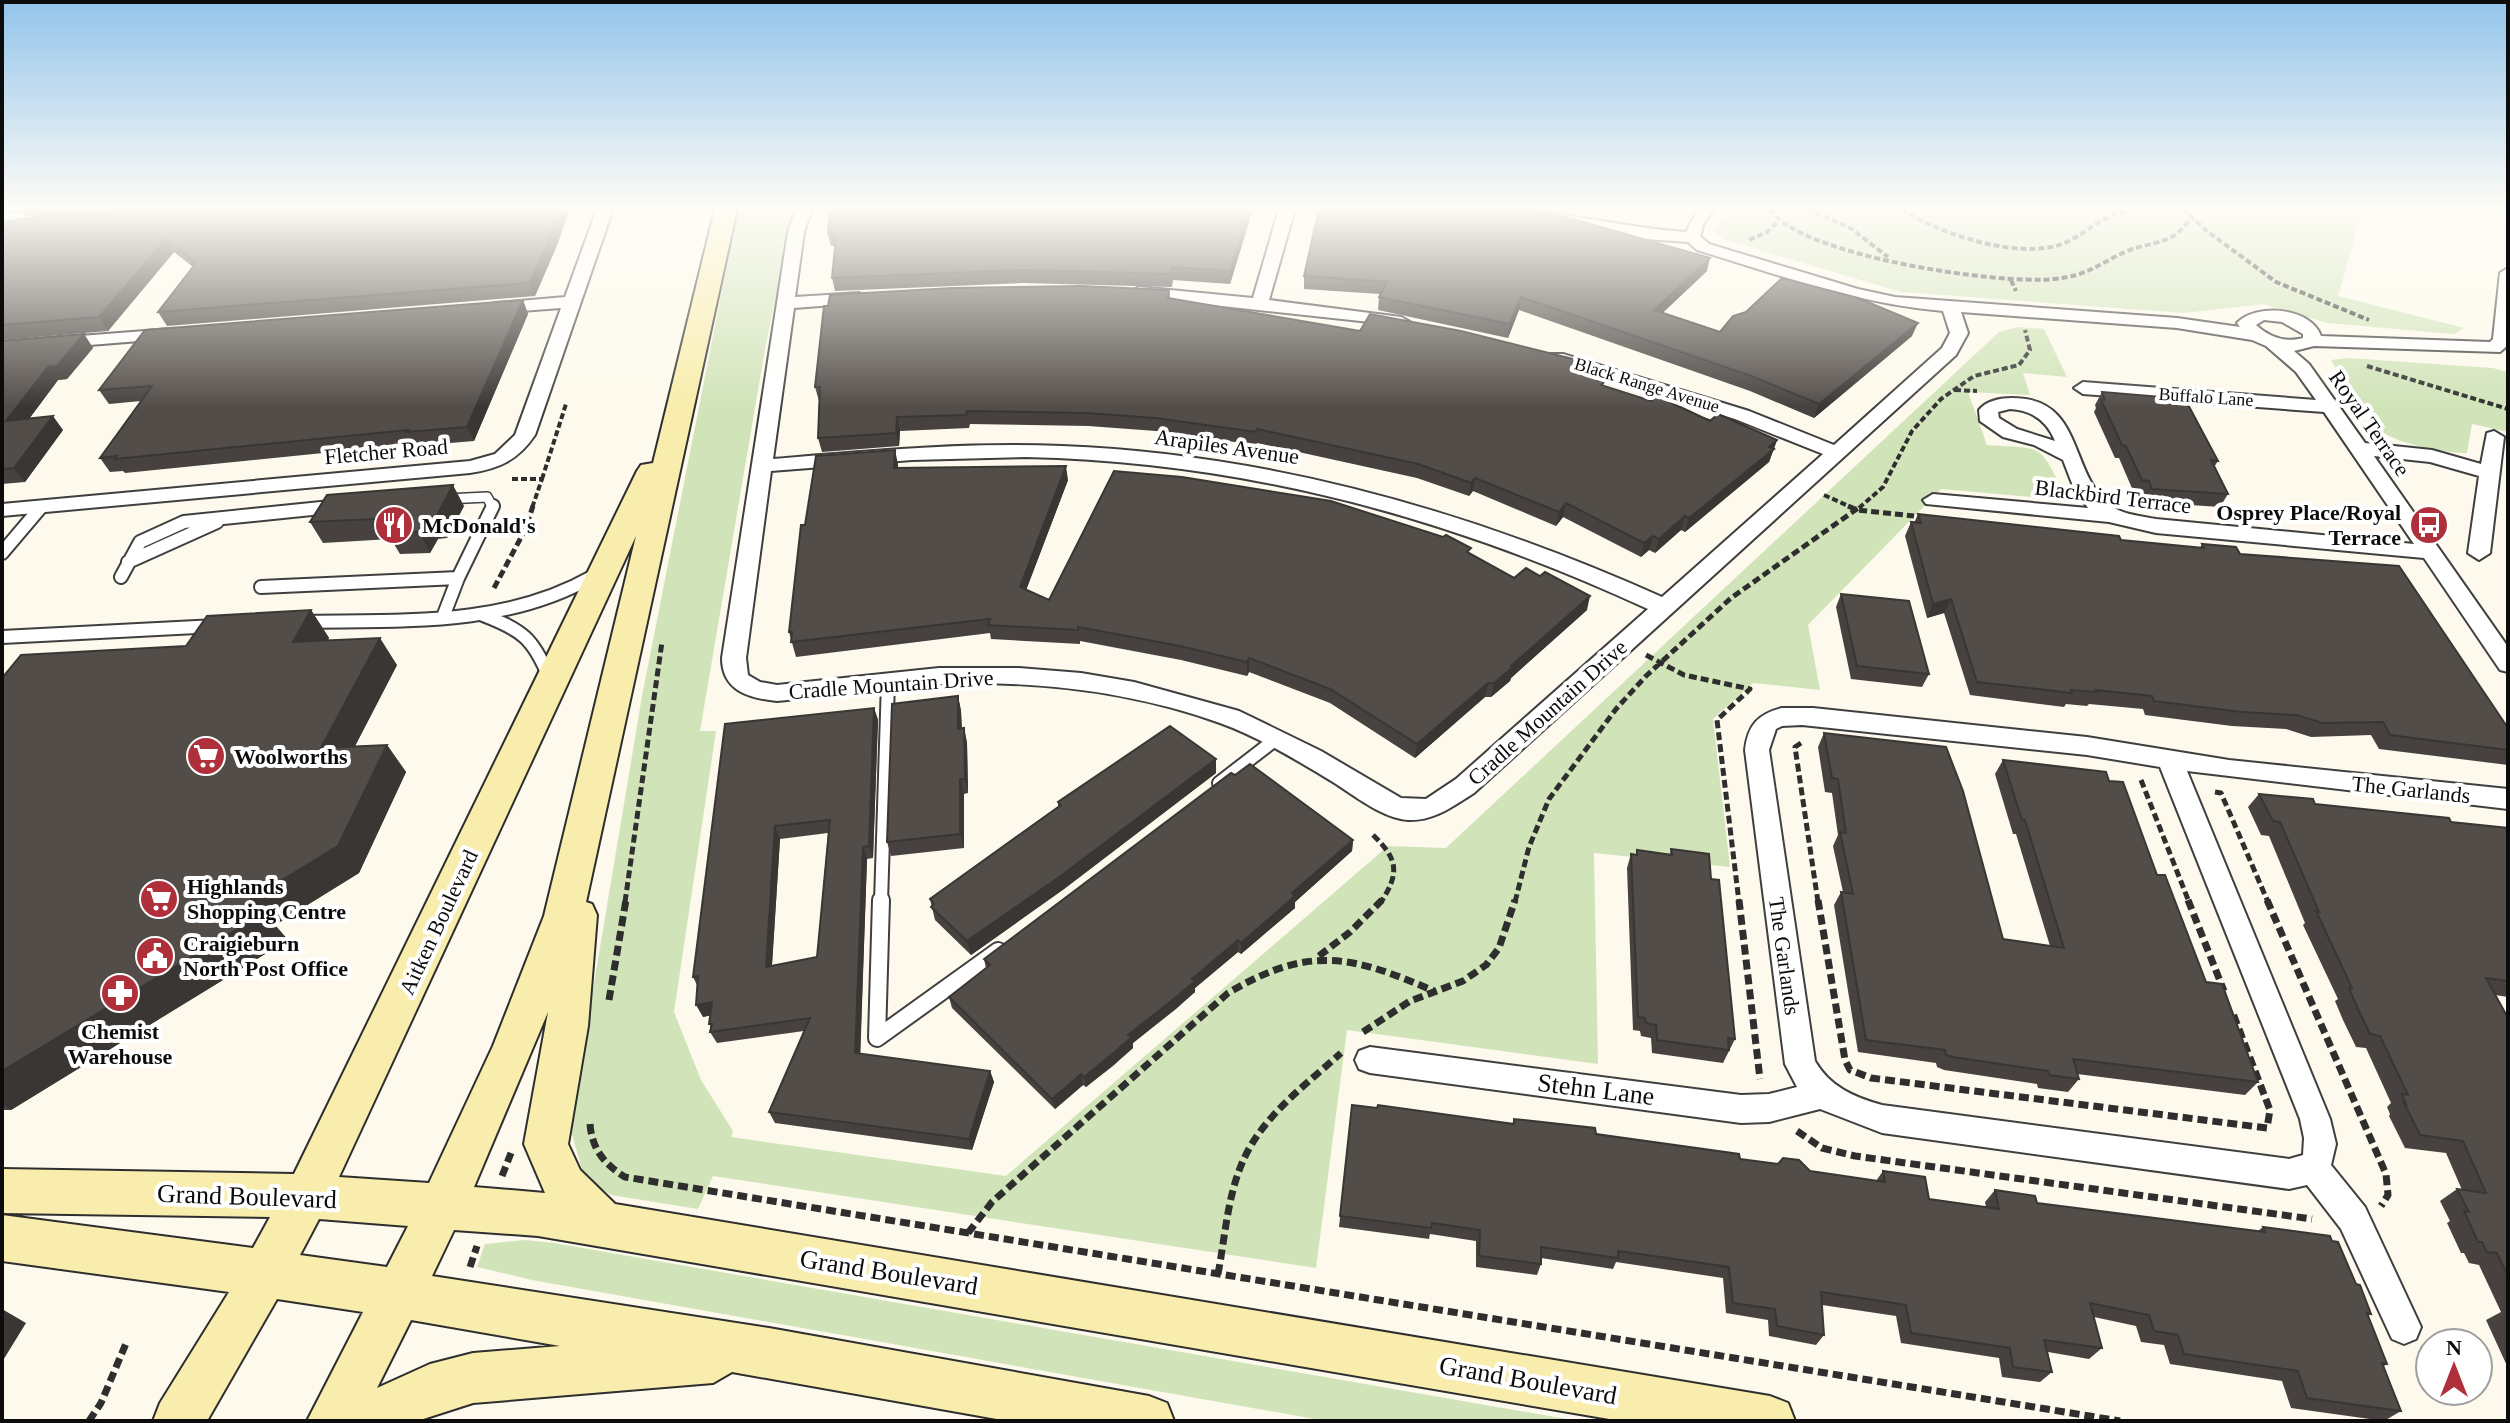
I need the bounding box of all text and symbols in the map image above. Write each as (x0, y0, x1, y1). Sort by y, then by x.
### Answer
street label: Black Range Avenue (1572, 353, 1722, 417)
street label: Royal Terrace (2324, 366, 2415, 481)
street label: Buffalo Lane (2158, 384, 2254, 410)
street label: Arapiles Avenue (1153, 424, 1301, 469)
street label: Fletcher Road (323, 434, 449, 469)
street label: Blackbird Terrace (2033, 474, 2193, 518)
place label: Osprey Place/Royal Terrace (2216, 500, 2401, 550)
restaurant icon: McDonald's (373, 504, 415, 546)
bus stop icon: Osprey Place/Royal Terrace (2408, 504, 2450, 546)
place label: McDonald's (422, 513, 536, 538)
street label: Cradle Mountain Drive (1463, 634, 1632, 790)
street label: Cradle Mountain Drive (788, 665, 994, 704)
supermarket icon: Woolworths (185, 735, 227, 777)
place label: Woolworths (234, 744, 348, 769)
street label: The Garlands (2350, 771, 2471, 808)
street label: Aitken Boulevard (394, 846, 483, 999)
place label: Highlands Shopping Centre (187, 874, 346, 924)
supermarket icon: Highlands Shopping Centre (138, 878, 180, 920)
street label: The Garlands (1764, 895, 1805, 1017)
place label: Craigieburn North Post Office (183, 931, 348, 981)
public building icon: Craigieburn North Post Office (134, 935, 176, 977)
pharmacy icon: Chemist Warehouse (99, 972, 141, 1014)
place label: Chemist Warehouse (68, 1019, 173, 1069)
street label: Stehn Lane (1536, 1068, 1656, 1111)
street label: Grand Boulevard (157, 1179, 337, 1214)
street label: Grand Boulevard (798, 1244, 980, 1301)
north arrow (2414, 1327, 2494, 1407)
text: N (2446, 1335, 2462, 1360)
street label: Grand Boulevard (1437, 1351, 1619, 1410)

